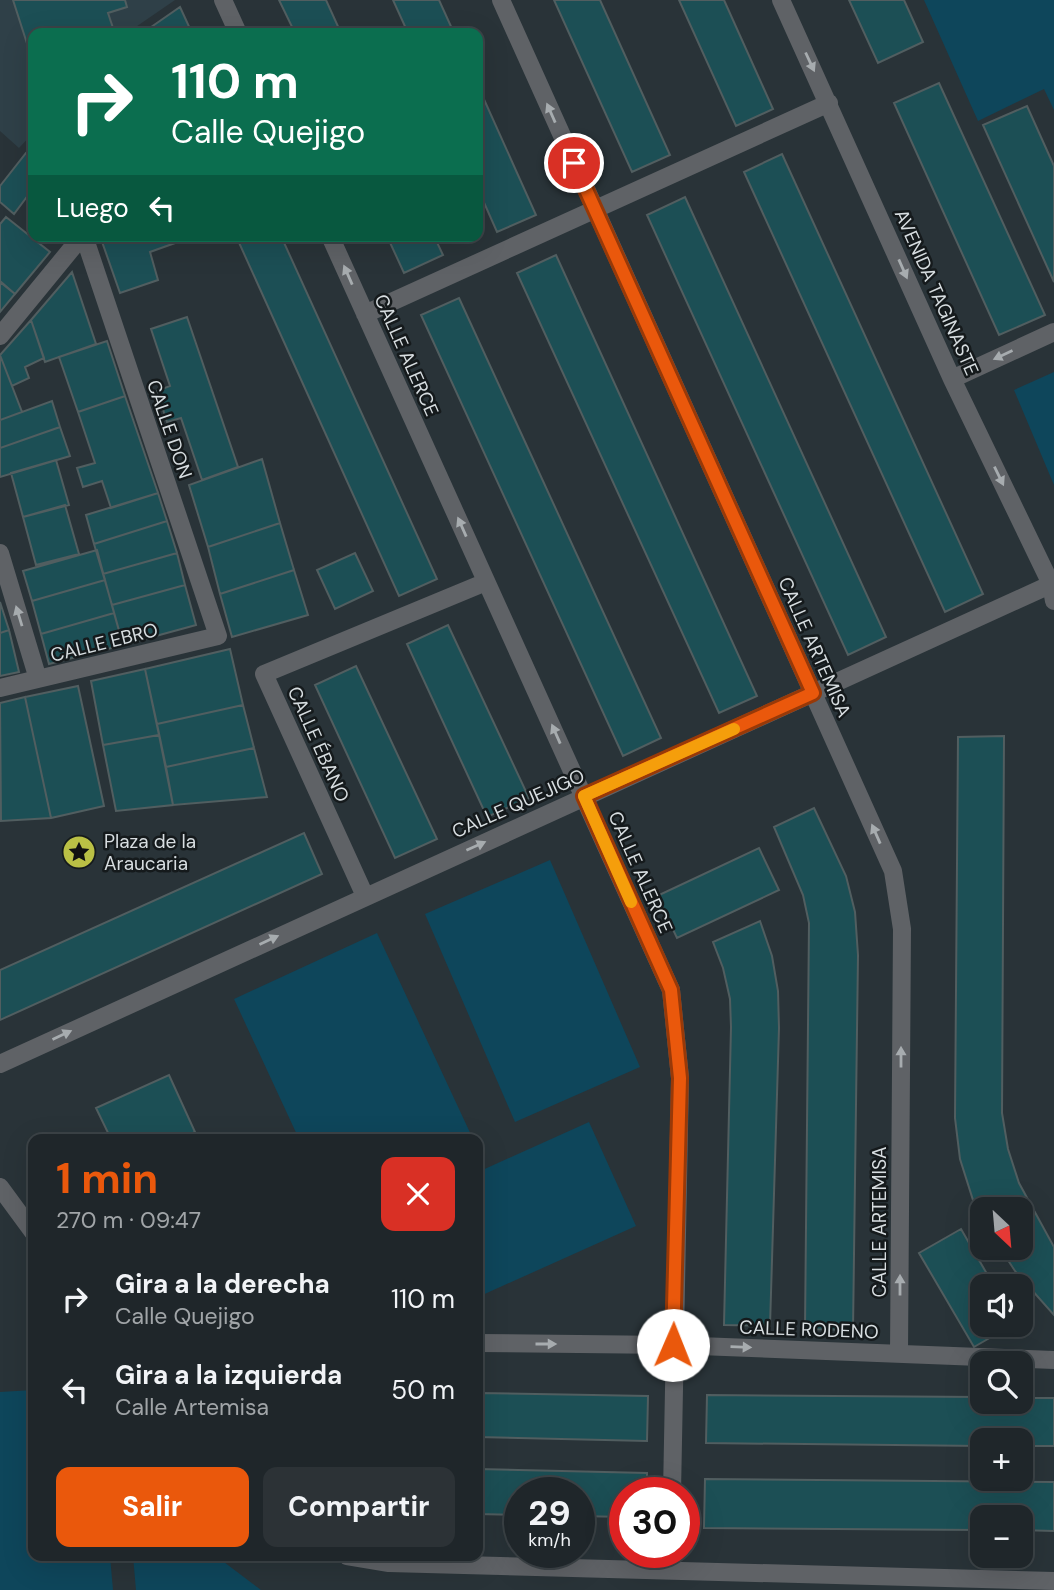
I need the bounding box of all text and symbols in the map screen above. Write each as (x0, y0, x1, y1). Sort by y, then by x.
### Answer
text: 110 m (171, 49, 299, 113)
one-way arrow (804, 52, 816, 72)
icon: right (56, 56, 147, 147)
one-way arrow (545, 103, 557, 123)
text: Calle Quejigo (171, 111, 365, 153)
pin (544, 133, 604, 193)
icon: arrive (555, 144, 593, 182)
icon: left (143, 189, 181, 227)
text: Luego (56, 191, 129, 225)
street label: AVENIDA TAGINASTE (889, 205, 984, 379)
one-way arrow (898, 259, 909, 280)
one-way arrow (342, 265, 353, 285)
street label: CALLE ALERCE (369, 290, 445, 420)
one-way arrow (993, 350, 1013, 361)
street label: CALLE DON (141, 377, 198, 482)
one-way arrow (993, 466, 1005, 486)
one-way arrow (456, 517, 468, 537)
street label: CALLE ARTEMISA (772, 573, 857, 722)
one-way arrow (14, 605, 24, 626)
street label: CALLE EBRO (48, 617, 160, 668)
street label: CALLE ÉBANO (282, 682, 355, 806)
one-way arrow (550, 724, 562, 744)
street label: CALLE QUEJIGO (448, 763, 588, 844)
street label: CALLE ALERCE (603, 807, 679, 937)
one-way arrow (870, 824, 882, 844)
place label: Plaza de la Araucaria (104, 829, 196, 876)
place icon: Plaza de la Araucaria (60, 833, 98, 871)
one-way arrow (465, 840, 486, 851)
one-way arrow (259, 934, 279, 946)
one-way arrow (52, 1029, 72, 1041)
one-way arrow (895, 1046, 907, 1068)
street label: CALLE ARTEMISA (867, 1146, 892, 1298)
text: 1 min (56, 1151, 158, 1206)
button: close (381, 1157, 455, 1231)
north arrow (970, 1197, 1032, 1260)
map controls (970, 1197, 1033, 1568)
text: 270 m · 09:47 (56, 1205, 201, 1235)
text: Gira a la derecha (115, 1267, 330, 1301)
one-way arrow (894, 1273, 906, 1295)
button: sound (970, 1274, 1033, 1337)
icon: right (56, 1280, 94, 1318)
text: 110 m (391, 1282, 455, 1316)
text: Calle Quejigo (115, 1301, 255, 1331)
position arrow (636, 1308, 710, 1382)
street label: CALLE RODENO (739, 1315, 879, 1344)
one-way arrow (535, 1338, 557, 1350)
one-way arrow (731, 1342, 753, 1353)
button: search (970, 1351, 1033, 1414)
text: Gira a la izquierda (115, 1358, 342, 1392)
icon: left (56, 1371, 94, 1409)
text: 50 m (391, 1373, 455, 1407)
text: Calle Artemisa (115, 1392, 269, 1422)
button: + (970, 1428, 1033, 1491)
button: Salir (56, 1467, 249, 1547)
button: Compartir (263, 1467, 455, 1547)
speed limit sign: 30 (609, 1477, 700, 1568)
text: 29 (528, 1490, 571, 1536)
button: − (970, 1505, 1033, 1568)
text: km/h (528, 1528, 571, 1552)

